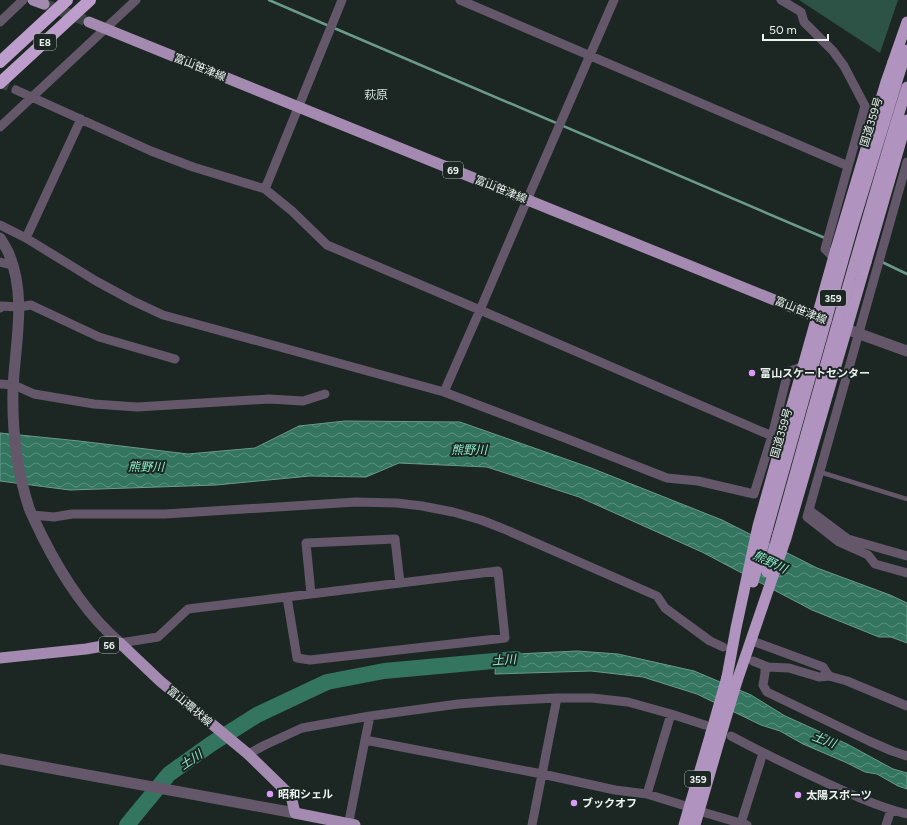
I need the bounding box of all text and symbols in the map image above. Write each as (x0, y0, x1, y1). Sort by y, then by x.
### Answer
scale bar (763, 16, 828, 42)
text: 50 m (769, 23, 797, 37)
road number: E8 (34, 34, 56, 50)
street label: 富山笹津線 (172, 51, 228, 84)
district label: 萩原 (364, 88, 388, 102)
street label: 国道359号 (858, 96, 885, 149)
road number: 69 (443, 162, 463, 178)
street label: 富山笹津線 (473, 173, 529, 206)
road number: 359 (820, 290, 846, 306)
street label: 富山笹津線 (773, 294, 829, 327)
place label: 富山スケートセンター (760, 367, 870, 380)
marker: 富山スケートセンター (747, 368, 757, 378)
street label: 国道359号 (768, 407, 795, 460)
water label: 熊野川 (451, 443, 489, 457)
water label: 熊野川 (128, 460, 166, 474)
water label: 熊野川 (751, 548, 791, 577)
road number: 56 (99, 637, 119, 653)
water label: 土川 (492, 652, 518, 668)
street label: 富山環状線 (164, 684, 215, 729)
water label: 土川 (810, 729, 840, 752)
water label: 土川 (177, 746, 207, 773)
road number: 359 (685, 771, 711, 787)
place label: 昭和シェル (278, 788, 333, 801)
marker: 昭和シェル (265, 789, 275, 799)
place label: 太陽スポーツ (806, 789, 872, 802)
marker: 太陽スポーツ (793, 790, 803, 800)
place label: ブックオフ (582, 797, 637, 810)
marker: ブックオフ (569, 798, 579, 808)

